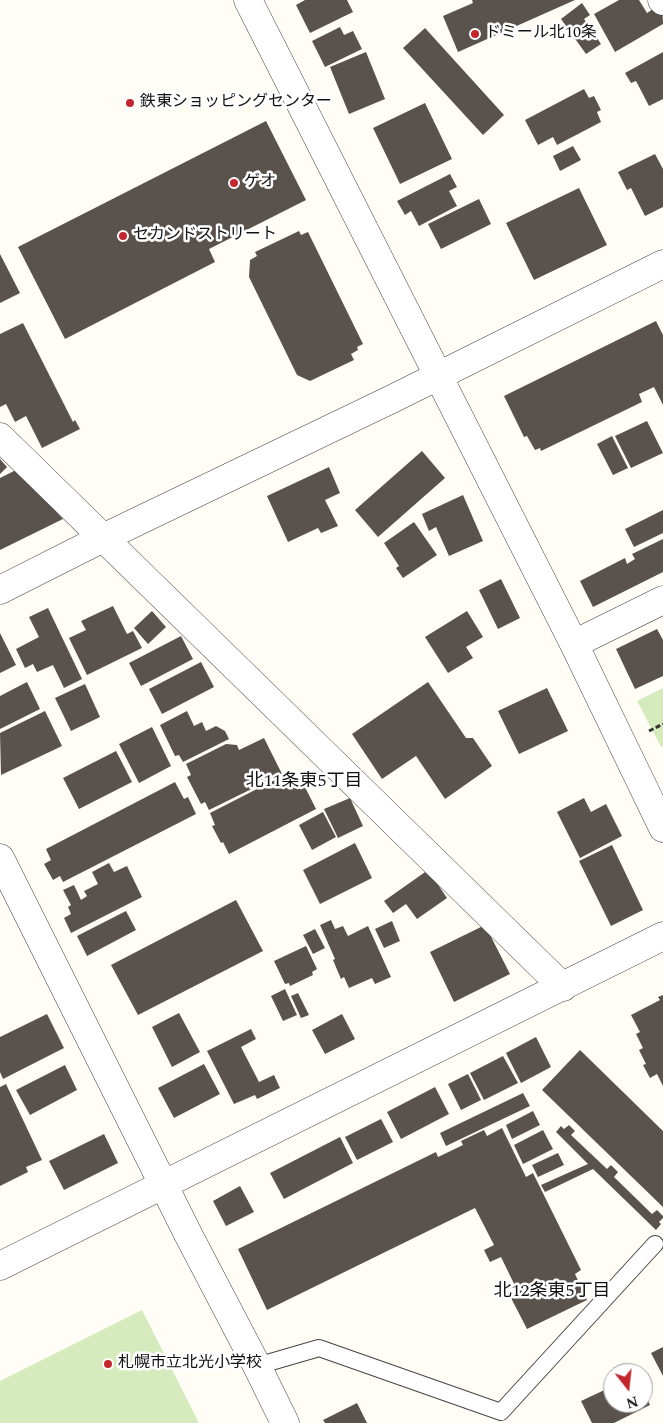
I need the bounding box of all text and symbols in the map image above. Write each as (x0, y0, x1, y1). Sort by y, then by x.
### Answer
place label: ドミール北10条 (485, 24, 597, 44)
marker: ドミール北10条 (469, 28, 481, 40)
place label: 鉄東ショッピングセンター (140, 93, 332, 113)
marker: 鉄東ショッピングセンター (124, 97, 136, 109)
place label: ゲオ (244, 173, 276, 193)
marker: ゲオ (228, 177, 240, 189)
place label: セカンドストリート (133, 226, 277, 246)
marker: セカンドストリート (117, 230, 129, 242)
district label: 北11条東5丁目 (246, 771, 362, 793)
district label: 北12条東5丁目 (494, 1281, 610, 1303)
place label: 札幌市立北光小学校 (118, 1354, 262, 1374)
marker: 札幌市立北光小学校 (102, 1358, 114, 1370)
north arrow (603, 1363, 653, 1413)
text: N (624, 1390, 640, 1414)

